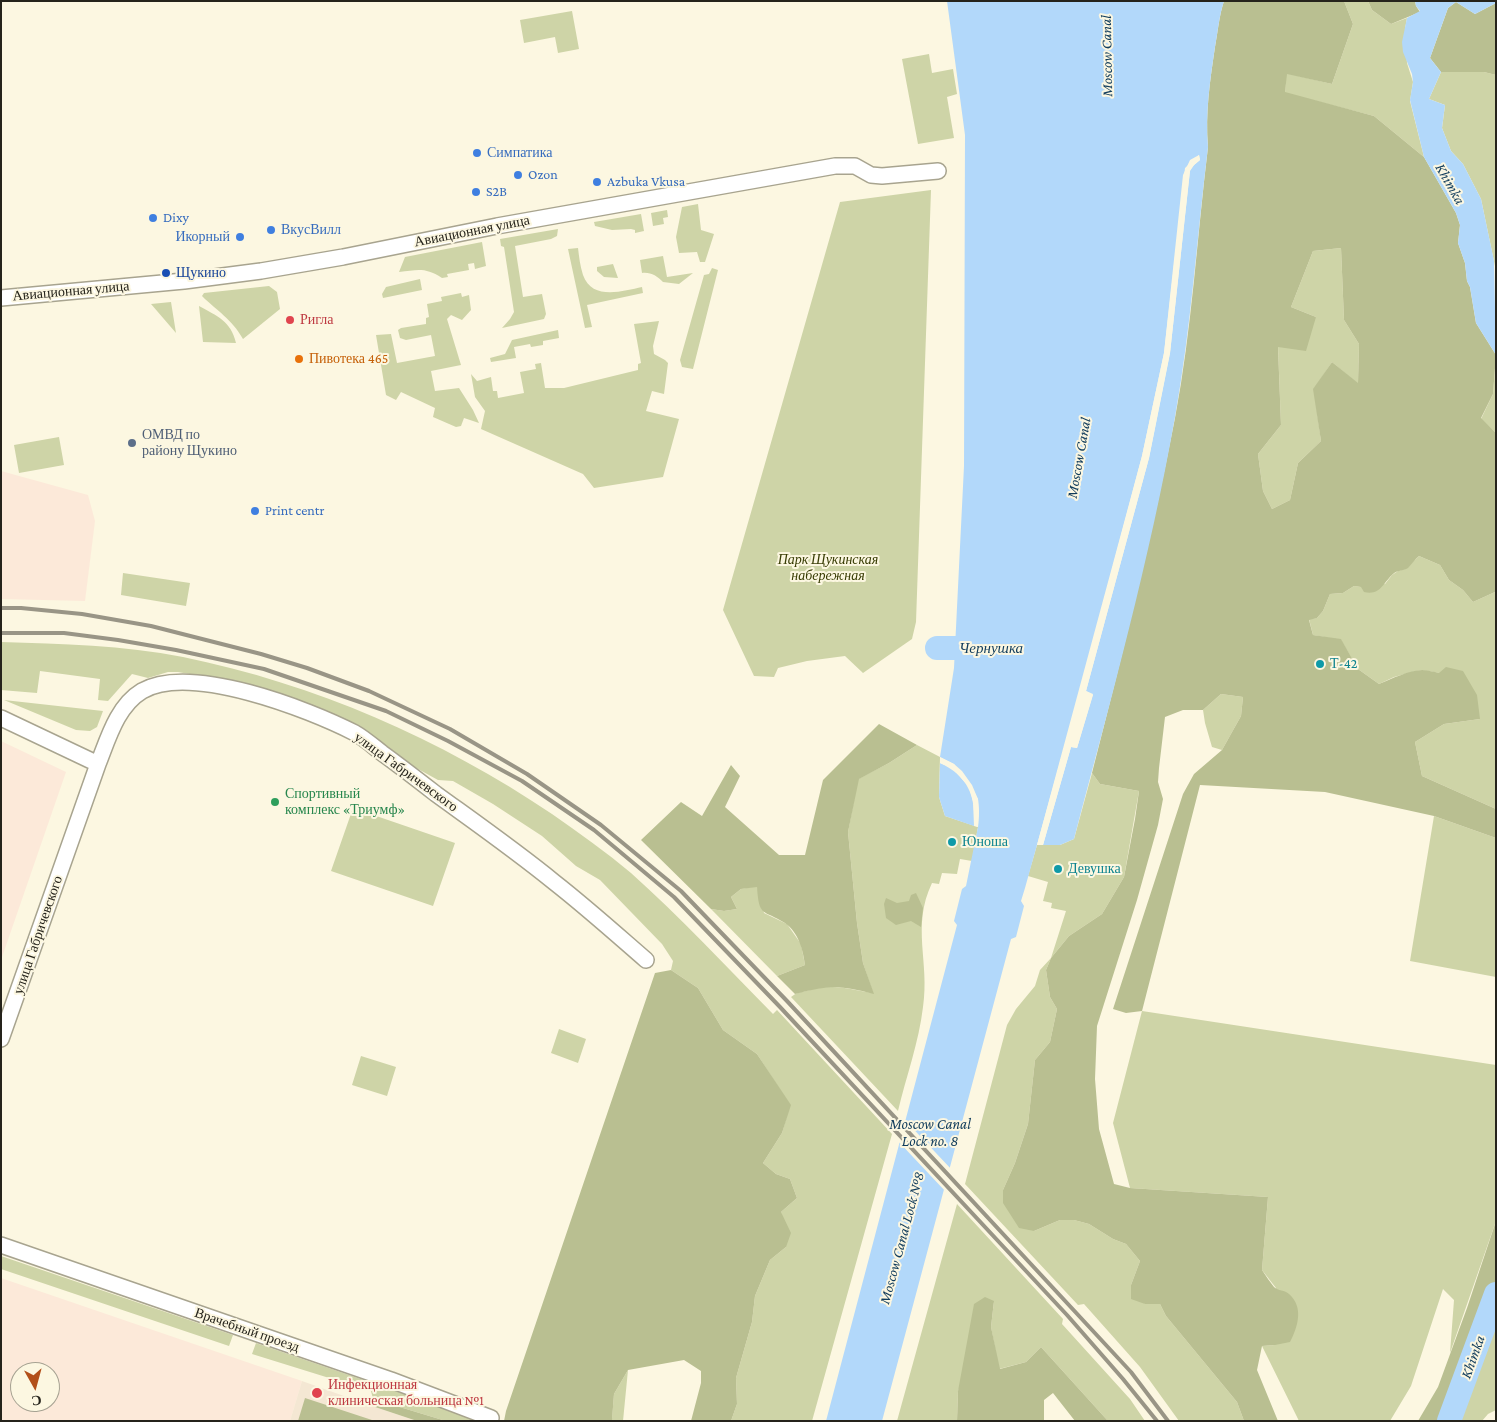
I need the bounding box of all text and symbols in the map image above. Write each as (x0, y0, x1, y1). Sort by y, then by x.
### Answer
water label: Moscow Canal (1097, 15, 1117, 97)
place label: Симпатика (487, 145, 552, 161)
marker: Симпатика (471, 147, 483, 159)
water label: Khimka (1431, 160, 1469, 208)
place label: Ozon (528, 167, 558, 183)
marker: Ozon (512, 169, 524, 181)
place label: Azbuka Vkusa (607, 174, 685, 190)
marker: Azbuka Vkusa (591, 176, 603, 188)
place label: S2B (486, 184, 507, 200)
marker: S2B (470, 186, 482, 198)
place label: Dixy (163, 210, 189, 226)
marker: Dixy (147, 212, 159, 224)
street label: Авиационная улица (413, 212, 531, 250)
place label: ВкусВилл (281, 222, 341, 238)
marker: ВкусВилл (265, 224, 277, 236)
place label: Икорный (175, 229, 230, 245)
marker: Икорный (234, 231, 246, 243)
place label: Щукино (176, 265, 226, 281)
marker: Щукино (160, 267, 172, 279)
street label: Авиационная улица (12, 278, 130, 304)
place label: Ригла (300, 312, 334, 328)
marker: Ригла (284, 314, 296, 326)
place label: Пивотека 465 (309, 351, 388, 367)
marker: Пивотека 465 (293, 353, 305, 365)
water label: Moscow Canal (1063, 416, 1095, 500)
place label: ОМВД по району Щукино (142, 427, 237, 460)
marker: ОМВД по району Щукино (126, 437, 138, 449)
place label: Print centr (265, 503, 324, 519)
marker: Print centr (249, 505, 261, 517)
park label: Парк Щукинская набережная (778, 552, 878, 584)
water label: Чернушка (959, 639, 1023, 657)
place label: Т-42 (1330, 656, 1357, 672)
marker: Т-42 (1314, 658, 1326, 670)
street label: улица Габричевского (351, 729, 461, 815)
place label: Спортивный комплекс «Триумф» (285, 786, 405, 819)
marker: Спортивный комплекс «Триумф» (269, 796, 281, 808)
place label: Юноша (962, 834, 1008, 850)
marker: Юноша (946, 836, 958, 848)
place label: Девушка (1068, 861, 1121, 877)
marker: Девушка (1052, 863, 1064, 875)
street label: улица Габричевского (10, 874, 66, 996)
water label: Moscow Canal Lock no. 8 (889, 1115, 971, 1150)
water label: Moscow Canal Lock №8 (876, 1170, 928, 1306)
street label: Врачебный проезд (192, 1304, 302, 1356)
water label: Khimka (1457, 1333, 1489, 1381)
north arrow (10, 1362, 60, 1412)
place label: Инфекционная клиническая больница №1 (328, 1377, 484, 1410)
marker: Инфекционная клиническая больница №1 (310, 1386, 324, 1400)
text: С (31, 1392, 43, 1409)

